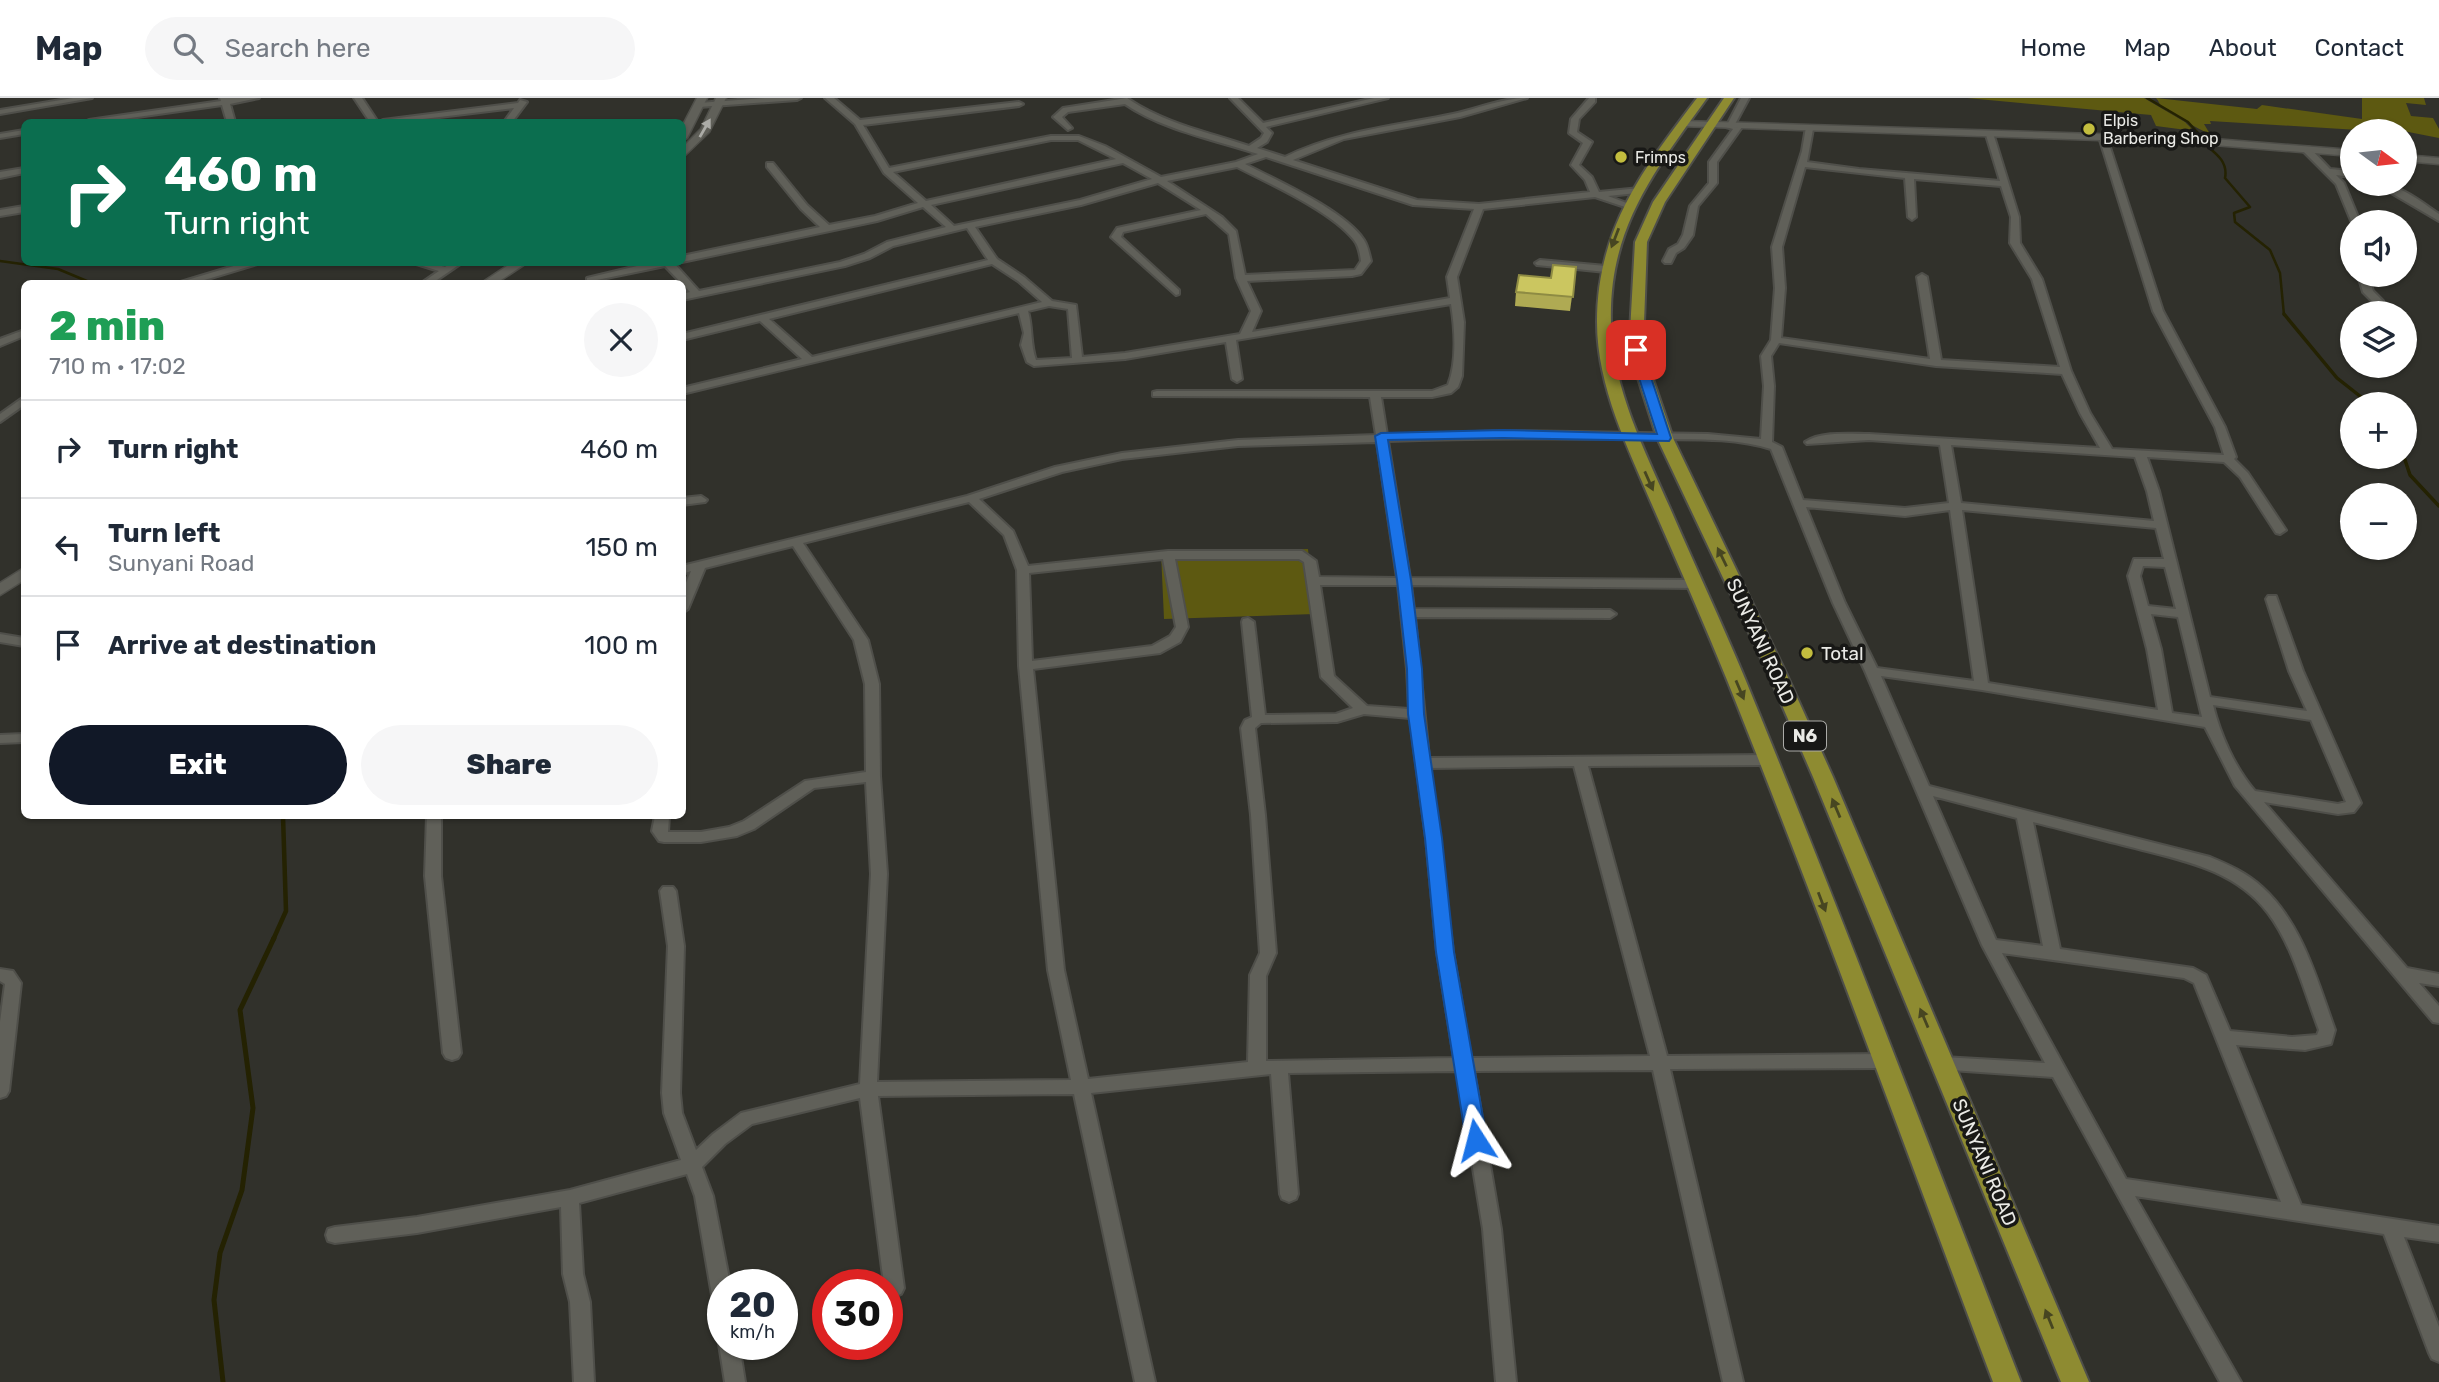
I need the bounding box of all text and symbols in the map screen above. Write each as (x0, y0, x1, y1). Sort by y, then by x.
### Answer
search box (145, 17, 635, 80)
text: Map (35, 29, 103, 68)
icon: search (169, 29, 207, 67)
text: Search here (225, 33, 370, 64)
text: Home (2020, 34, 2086, 62)
text: Map (2124, 34, 2171, 62)
text: About (2209, 34, 2277, 62)
text: Contact (2315, 34, 2404, 62)
place label: Elpis Barbering Shop (2103, 111, 2219, 148)
one-way arrow (698, 119, 711, 138)
north arrow (2340, 119, 2417, 196)
map controls (2340, 119, 2417, 560)
marker: Elpis Barbering Shop (2081, 121, 2097, 137)
text: 460 m (164, 145, 318, 203)
icon: right (49, 147, 140, 238)
place label: Frimps (1635, 148, 1686, 167)
marker: Frimps (1613, 149, 1629, 165)
text: Turn right (164, 204, 309, 242)
button: sound (2340, 210, 2417, 287)
one-way arrow (1609, 228, 1620, 249)
text: 2 min (49, 301, 165, 351)
button: layers (2340, 301, 2417, 378)
button: close (584, 303, 658, 377)
pin (1606, 320, 1666, 380)
icon: arrive (1617, 331, 1655, 369)
text: 710 m · 17:02 (49, 352, 186, 380)
button: + (2340, 392, 2417, 469)
icon: right (49, 430, 87, 468)
text: Turn right (108, 434, 238, 465)
text: 460 m (580, 434, 658, 465)
one-way arrow (1644, 471, 1655, 492)
button: − (2340, 483, 2417, 560)
text: Turn left (108, 518, 220, 549)
icon: left (49, 528, 87, 566)
text: 150 m (585, 532, 658, 563)
one-way arrow (1716, 547, 1727, 567)
text: Sunyani Road (108, 549, 254, 577)
street label: SUNYANI ROAD (1721, 575, 1800, 708)
icon: arrive (49, 626, 87, 664)
text: Arrive at destination (108, 630, 376, 661)
text: 100 m (584, 630, 658, 661)
place label: Total (1821, 642, 1864, 665)
marker: Total (1799, 645, 1815, 661)
one-way arrow (1734, 680, 1745, 701)
road number: N6 (1784, 722, 1826, 750)
button: Exit (49, 725, 347, 805)
button: Share (361, 725, 658, 805)
one-way arrow (1831, 798, 1842, 819)
one-way arrow (1816, 892, 1827, 913)
one-way arrow (1918, 1008, 1930, 1028)
street label: SUNYANI ROAD (1947, 1095, 2022, 1229)
position arrow (1439, 1103, 1513, 1177)
speed limit sign: 30 (812, 1269, 903, 1360)
text: 20 (729, 1284, 776, 1326)
one-way arrow (2043, 1308, 2054, 1329)
text: km/h (730, 1321, 775, 1343)

